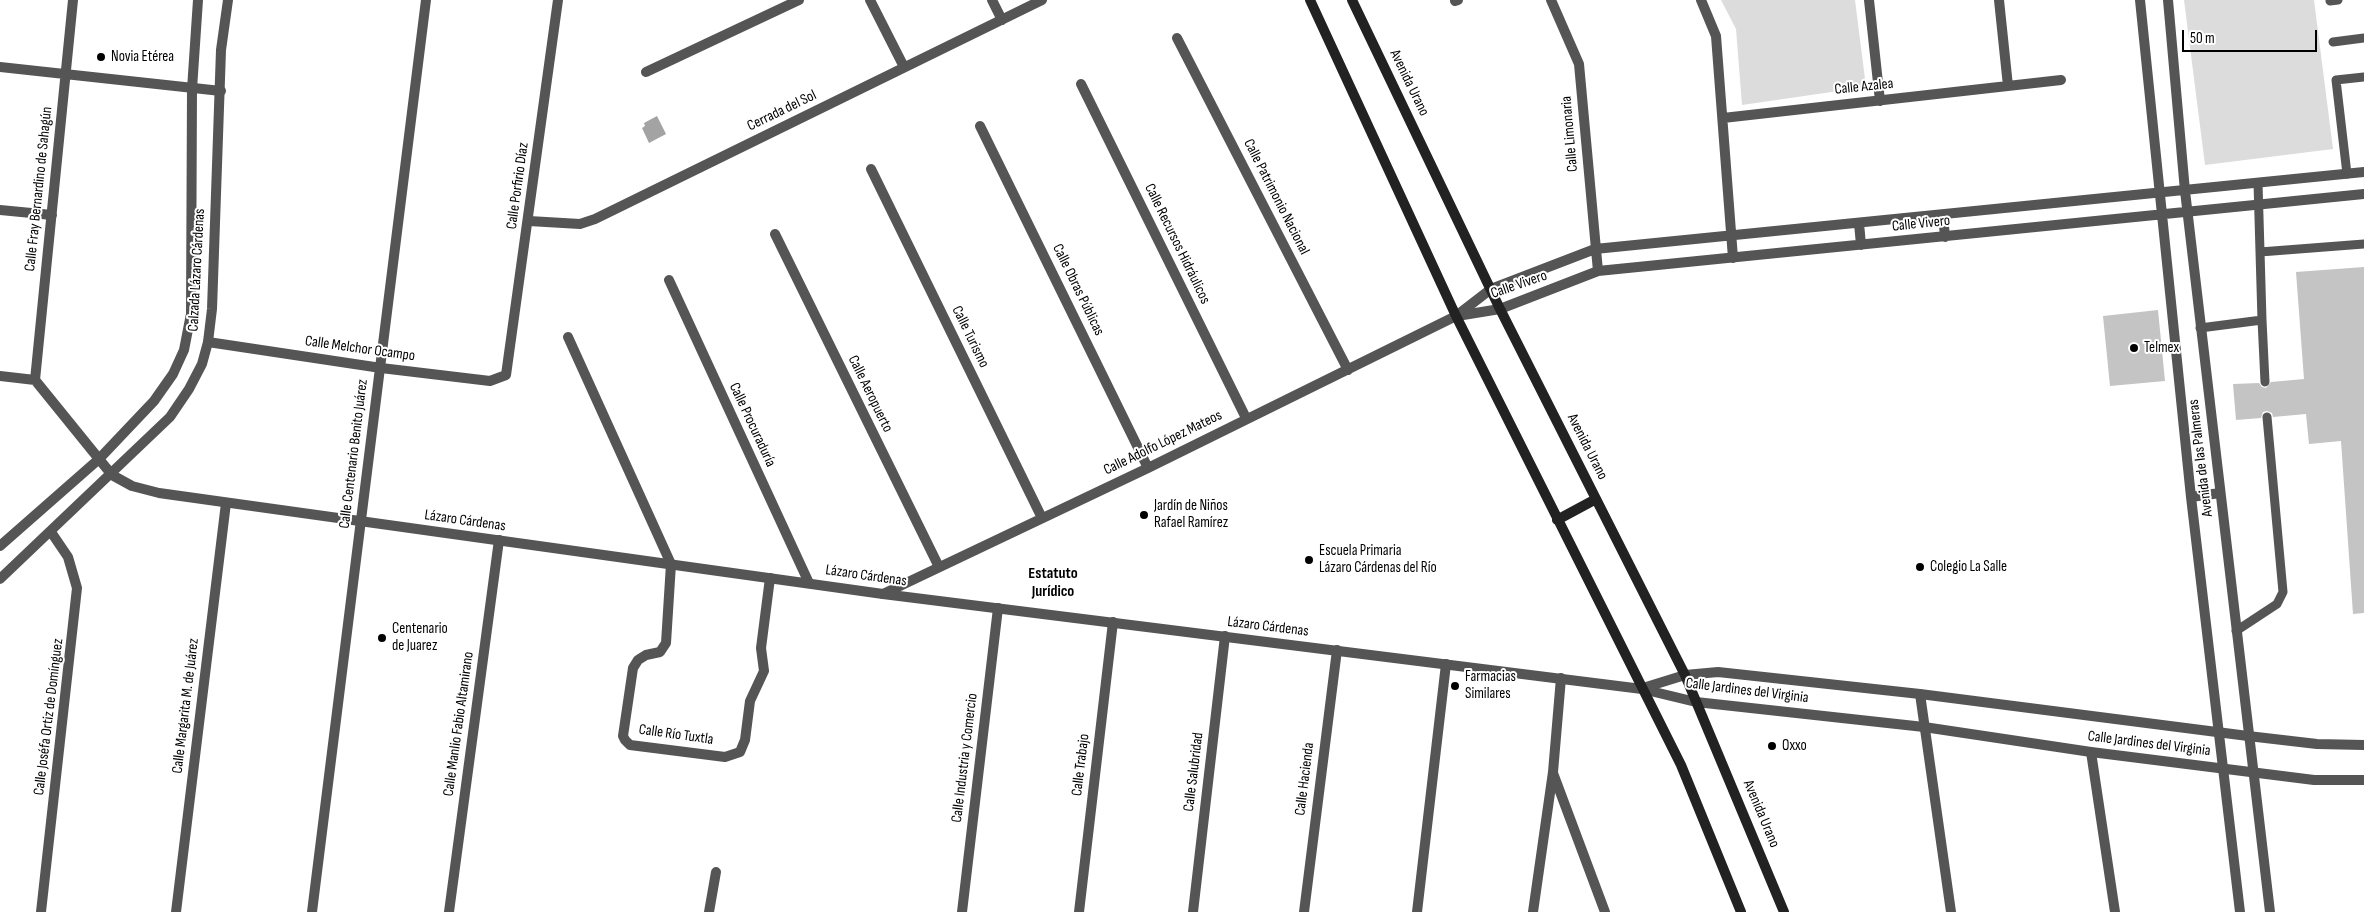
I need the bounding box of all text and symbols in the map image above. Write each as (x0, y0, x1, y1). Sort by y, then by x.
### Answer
scale bar (2184, 20, 2319, 52)
text: 50 m (2190, 29, 2215, 48)
street label: Avenida Urano (1385, 47, 1433, 119)
place label: Novia Etérea (111, 48, 174, 66)
marker: Novia Etérea (95, 51, 107, 63)
street label: Calle Azalea (1834, 75, 1894, 99)
street label: Cerrada del Sol (745, 87, 819, 135)
street label: Calle Limonaria (1558, 95, 1582, 173)
street label: Calle Fray Bernardino de Sahagún (21, 106, 57, 272)
street label: Calle Patrimonio Nacional (1239, 136, 1313, 258)
street label: Calle Porfirio Díaz (503, 141, 533, 231)
street label: Calle Recursos Hidráulicos (1140, 181, 1214, 307)
street label: Calzada Lázaro Cárdenas (185, 208, 209, 332)
street label: Calle Vivero (1891, 212, 1951, 236)
street label: Calle Obras Públicas (1048, 241, 1108, 339)
street label: Calle Vivero (1488, 267, 1550, 303)
street label: Calle Turismo (947, 303, 993, 371)
street label: Calle Melchor Ocampo (304, 332, 416, 366)
place label: Telmex (2144, 339, 2179, 357)
marker: Telmex (2128, 342, 2140, 354)
street label: Calle Aeropuerto (844, 353, 896, 435)
street label: Calle Centenario Benito Juárez (336, 378, 372, 530)
street label: Calle Procuraduría (725, 380, 779, 470)
street label: Avenida de las Palmeras (2185, 398, 2217, 518)
street label: Calle Adolfo López Mateos (1101, 407, 1225, 479)
street label: Avenida Urano (1563, 411, 1611, 483)
place label: Jardín de Niños Rafael Ramírez (1154, 497, 1228, 532)
street label: Lázaro Cárdenas (423, 506, 507, 536)
marker: Jardín de Niños Rafael Ramírez (1138, 509, 1150, 521)
place label: Escuela Primaria Lázaro Cárdenas del Río (1319, 542, 1437, 577)
marker: Escuela Primaria Lázaro Cárdenas del Río (1303, 554, 1315, 566)
place label: Colegio La Salle (1930, 558, 2007, 576)
street label: Lázaro Cárdenas (824, 561, 908, 591)
marker: Colegio La Salle (1914, 561, 1926, 573)
district label: Estatuto Jurídico (1028, 564, 1078, 602)
street label: Lázaro Cárdenas (1226, 613, 1310, 641)
place label: Centenario de Juarez (392, 620, 448, 655)
marker: Centenario de Juarez (376, 632, 388, 644)
street label: Calle Margarita M. de Juárez (169, 637, 203, 775)
street label: Calle Joséfa Ortiz de Domínguez (30, 638, 68, 796)
street label: Calle Manlio Fabio Altamirano (440, 651, 478, 797)
place label: Farmacias Similares (1465, 668, 1516, 703)
street label: Calle Jardines del Virginia (1685, 675, 1809, 707)
marker: Farmacias Similares (1449, 680, 1461, 692)
street label: Calle Industria y Comercio (948, 692, 982, 824)
street label: Calle Río Tuxtla (638, 721, 714, 749)
street label: Calle Jardines del Virginia (2087, 728, 2211, 760)
street label: Calle Salubridad (1180, 731, 1208, 813)
street label: Calle Trabajo (1068, 733, 1094, 797)
place label: Oxxo (1782, 737, 1807, 755)
marker: Oxxo (1766, 740, 1778, 752)
street label: Calle Hacienda (1292, 741, 1318, 817)
street label: Avenida Urano (1739, 778, 1783, 850)

